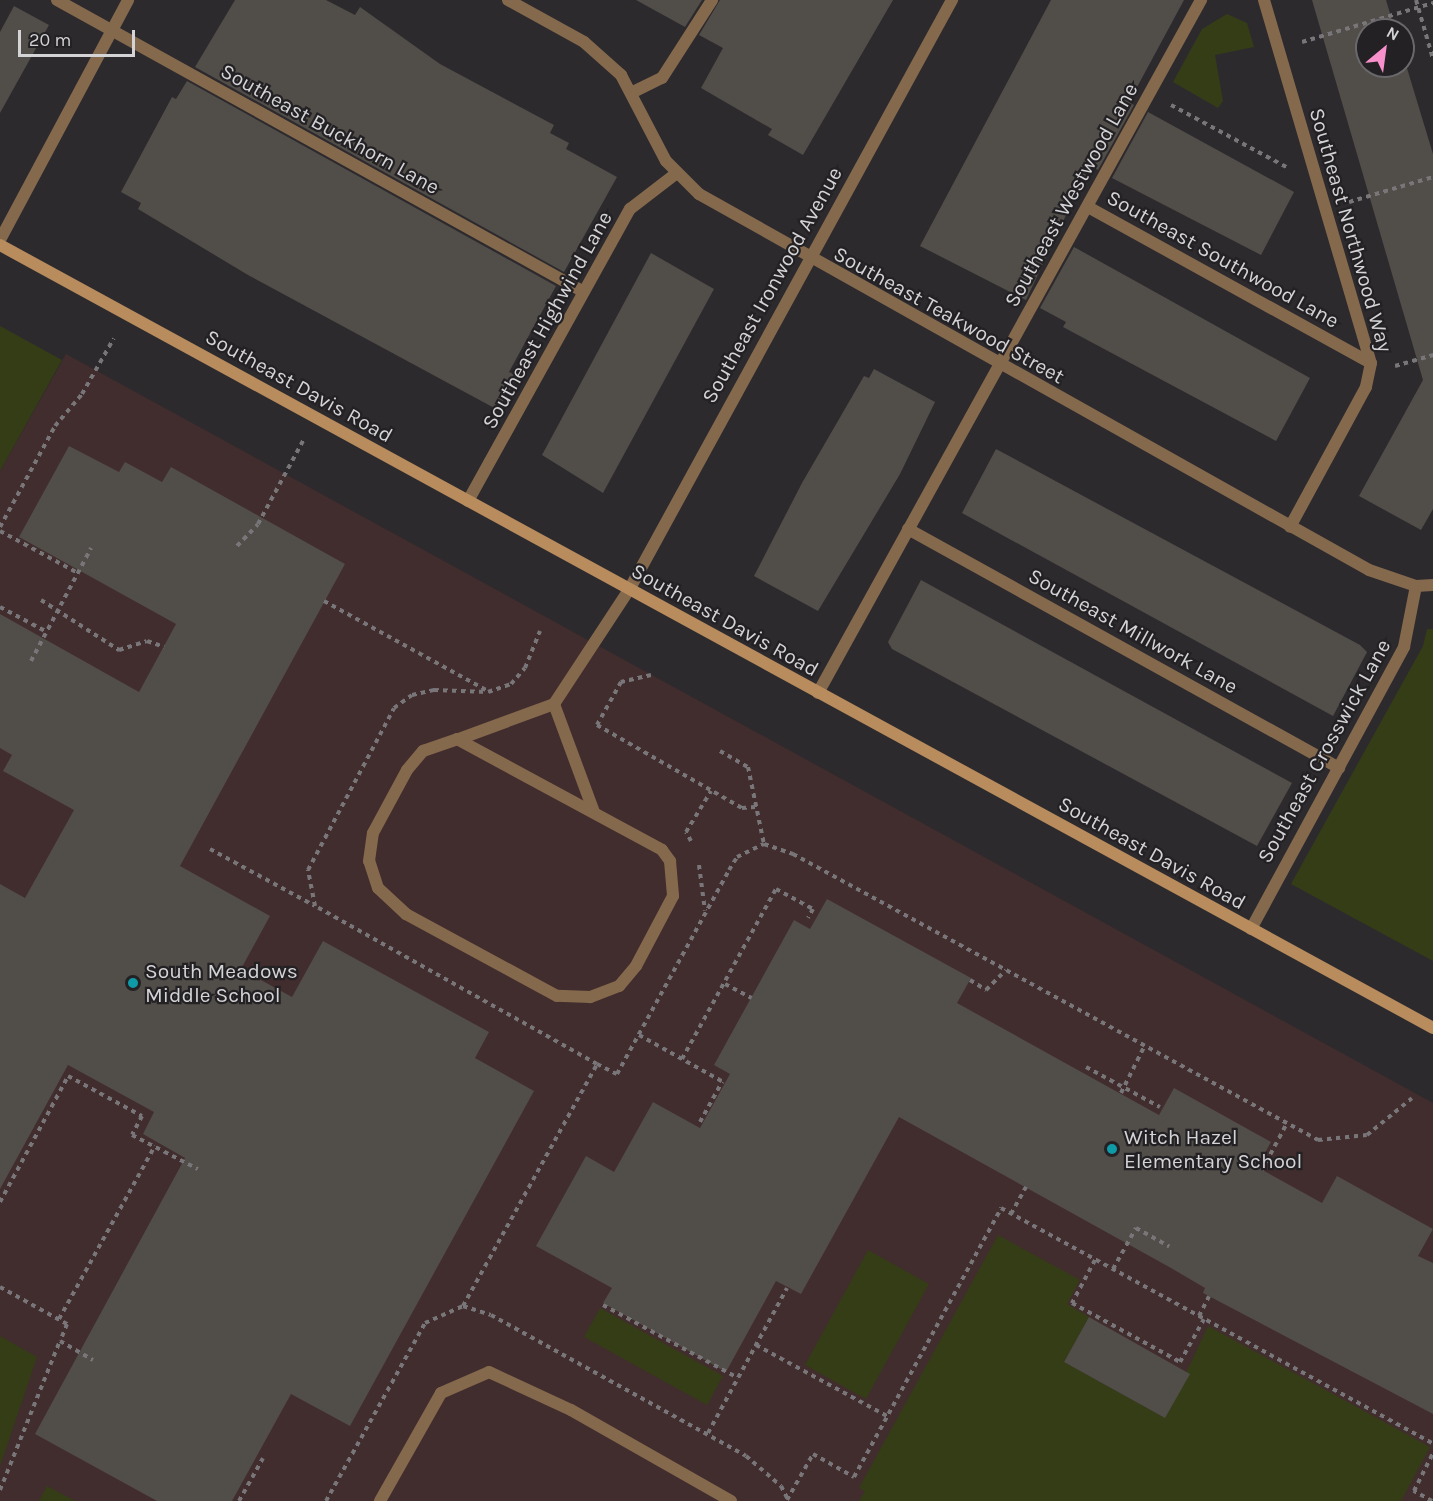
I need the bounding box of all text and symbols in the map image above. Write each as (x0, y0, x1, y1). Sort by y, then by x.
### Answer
scale bar (21, 18, 138, 56)
north arrow (1355, 18, 1415, 78)
text: N (1383, 22, 1403, 45)
text: 20 m (29, 29, 71, 51)
street label: Southeast Buckhorn Lane (216, 58, 444, 200)
street label: Southeast Westwood Lane (999, 79, 1143, 311)
street label: Southeast Northwood Way (1304, 105, 1398, 355)
street label: Southeast Ironwood Avenue (696, 163, 848, 407)
street label: Southeast Southwood Lane (1102, 185, 1344, 333)
street label: Southeast Highwind Lane (477, 207, 617, 433)
street label: Southeast Teakwood Street (829, 241, 1069, 389)
street label: Southeast Davis Road (201, 324, 397, 448)
street label: Southeast Davis Road (627, 558, 823, 682)
street label: Southeast Millwork Lane (1024, 563, 1242, 699)
street label: Southeast Crosswick Lane (1252, 635, 1396, 867)
street label: Southeast Davis Road (1054, 791, 1250, 915)
place label: South Meadows Middle School (145, 958, 298, 1008)
marker: South Meadows Middle School (126, 976, 140, 990)
place label: Witch Hazel Elementary School (1124, 1124, 1302, 1174)
marker: Witch Hazel Elementary School (1105, 1142, 1119, 1156)

